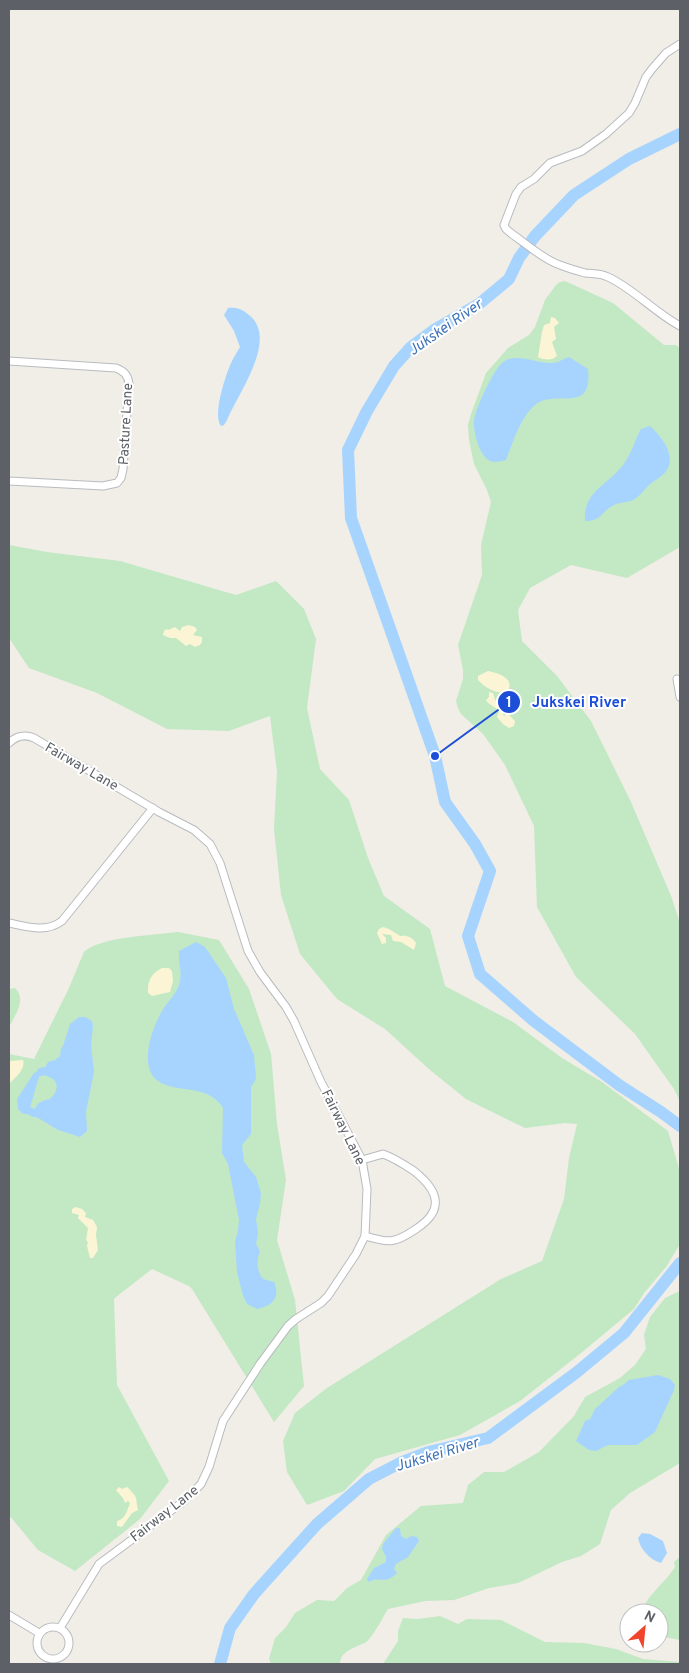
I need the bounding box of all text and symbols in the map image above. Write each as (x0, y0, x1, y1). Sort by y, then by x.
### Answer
water label: Jukskei River (405, 295, 488, 361)
street label: Pasture Lane (116, 383, 137, 466)
callout: Jukskei River (496, 687, 636, 717)
text: 1 (506, 694, 512, 713)
text: Jukskei River (532, 694, 627, 713)
street label: Fairway Lane (41, 739, 121, 795)
street label: Fairway Lane (317, 1087, 368, 1168)
water label: Jukskei River (394, 1433, 483, 1477)
street label: Fairway Lane (127, 1482, 202, 1546)
north arrow (619, 1603, 669, 1653)
text: N (641, 1608, 658, 1628)

